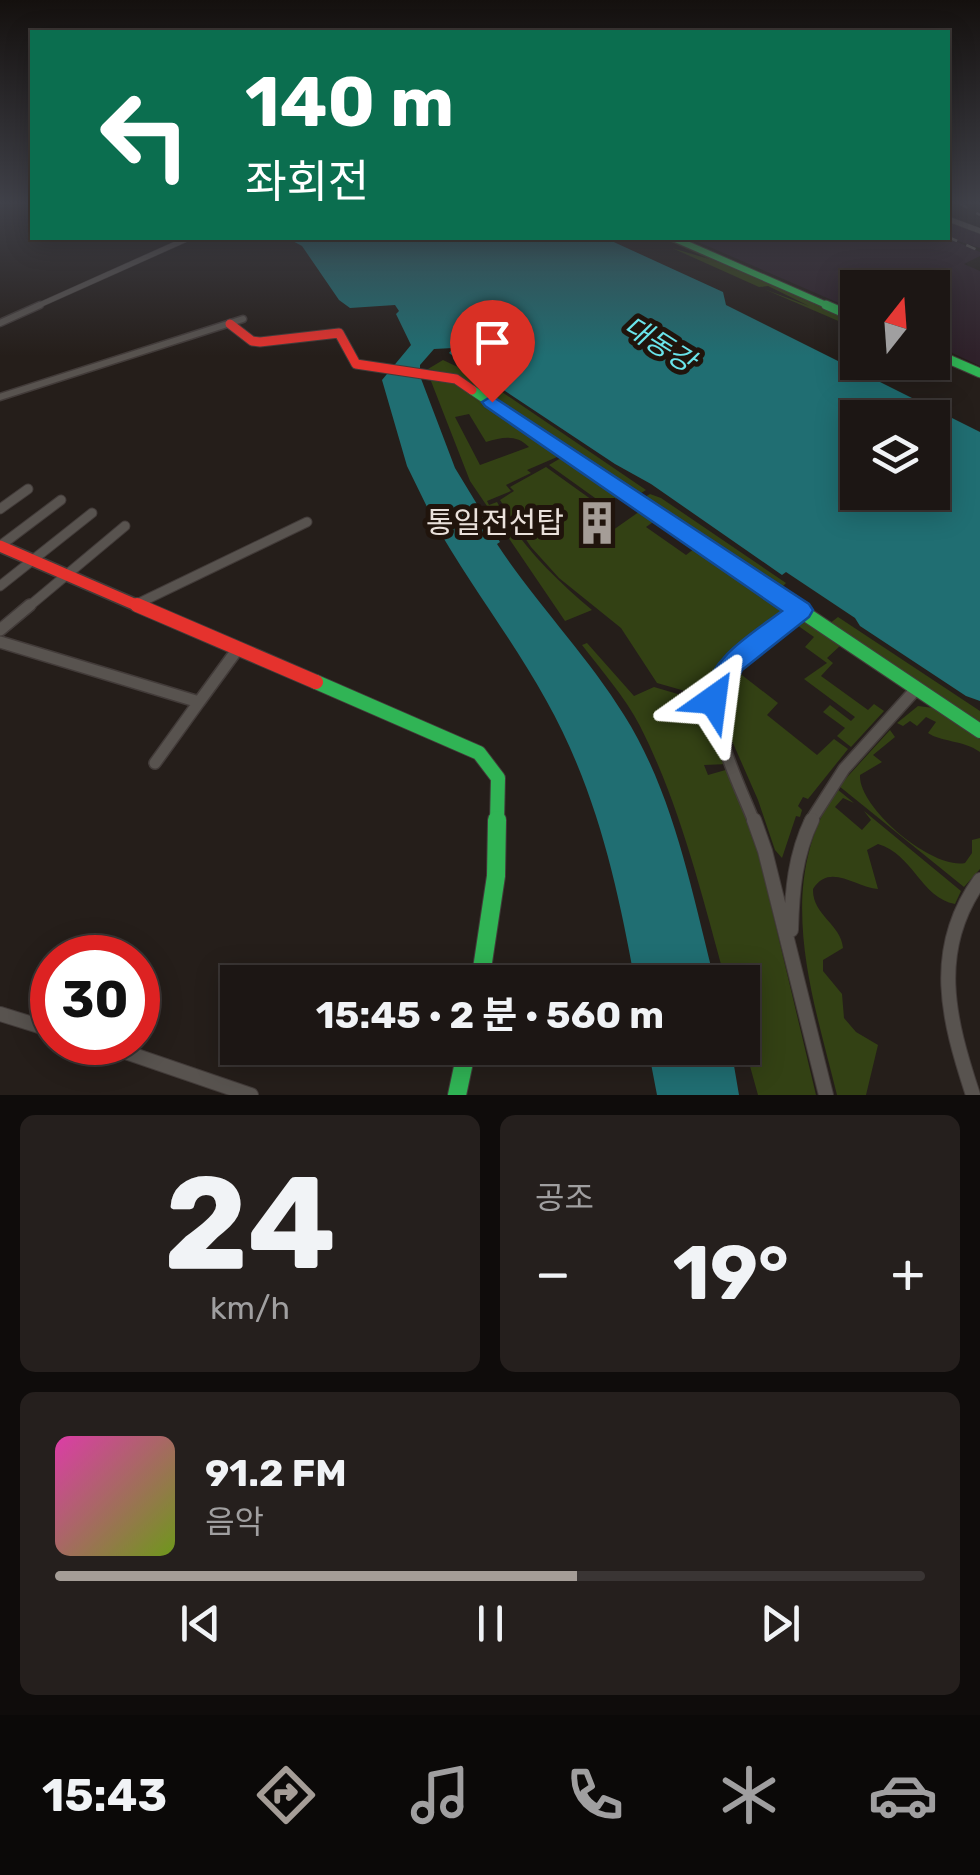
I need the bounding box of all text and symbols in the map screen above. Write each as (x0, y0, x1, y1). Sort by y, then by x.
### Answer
text: 140 m (245, 61, 454, 144)
icon: left (80, 70, 210, 200)
text: 좌회전 (245, 155, 369, 208)
north arrow (840, 270, 950, 380)
map controls (840, 270, 950, 510)
pin (450, 300, 535, 403)
water label: 대동강 (617, 310, 703, 380)
icon: arrive (465, 315, 520, 370)
button: layers (840, 400, 950, 510)
building icon: 통일전선탑 (573, 499, 621, 547)
place label: 통일전선탑 (426, 505, 564, 541)
position arrow (661, 648, 765, 752)
speed limit sign: 30 (30, 935, 160, 1065)
text: 15:45 · 2 분 · 560 m (316, 992, 664, 1038)
text: 24 (164, 1146, 336, 1301)
text: 공조 (535, 1179, 594, 1217)
text: 19° (673, 1229, 789, 1318)
text: − (535, 1241, 571, 1306)
text: + (891, 1241, 925, 1306)
text: km/h (210, 1289, 290, 1327)
text: 91.2 FM (205, 1450, 347, 1496)
text: 음악 (205, 1503, 264, 1541)
icon: previous (173, 1596, 228, 1651)
icon: pause (463, 1596, 518, 1651)
icon: next (753, 1596, 808, 1651)
icon: directions (251, 1760, 321, 1830)
icon: music (405, 1760, 475, 1830)
icon: phone (560, 1760, 630, 1830)
icon: climate (714, 1760, 784, 1830)
icon: car (868, 1760, 938, 1830)
text: 15:43 (42, 1769, 167, 1822)

